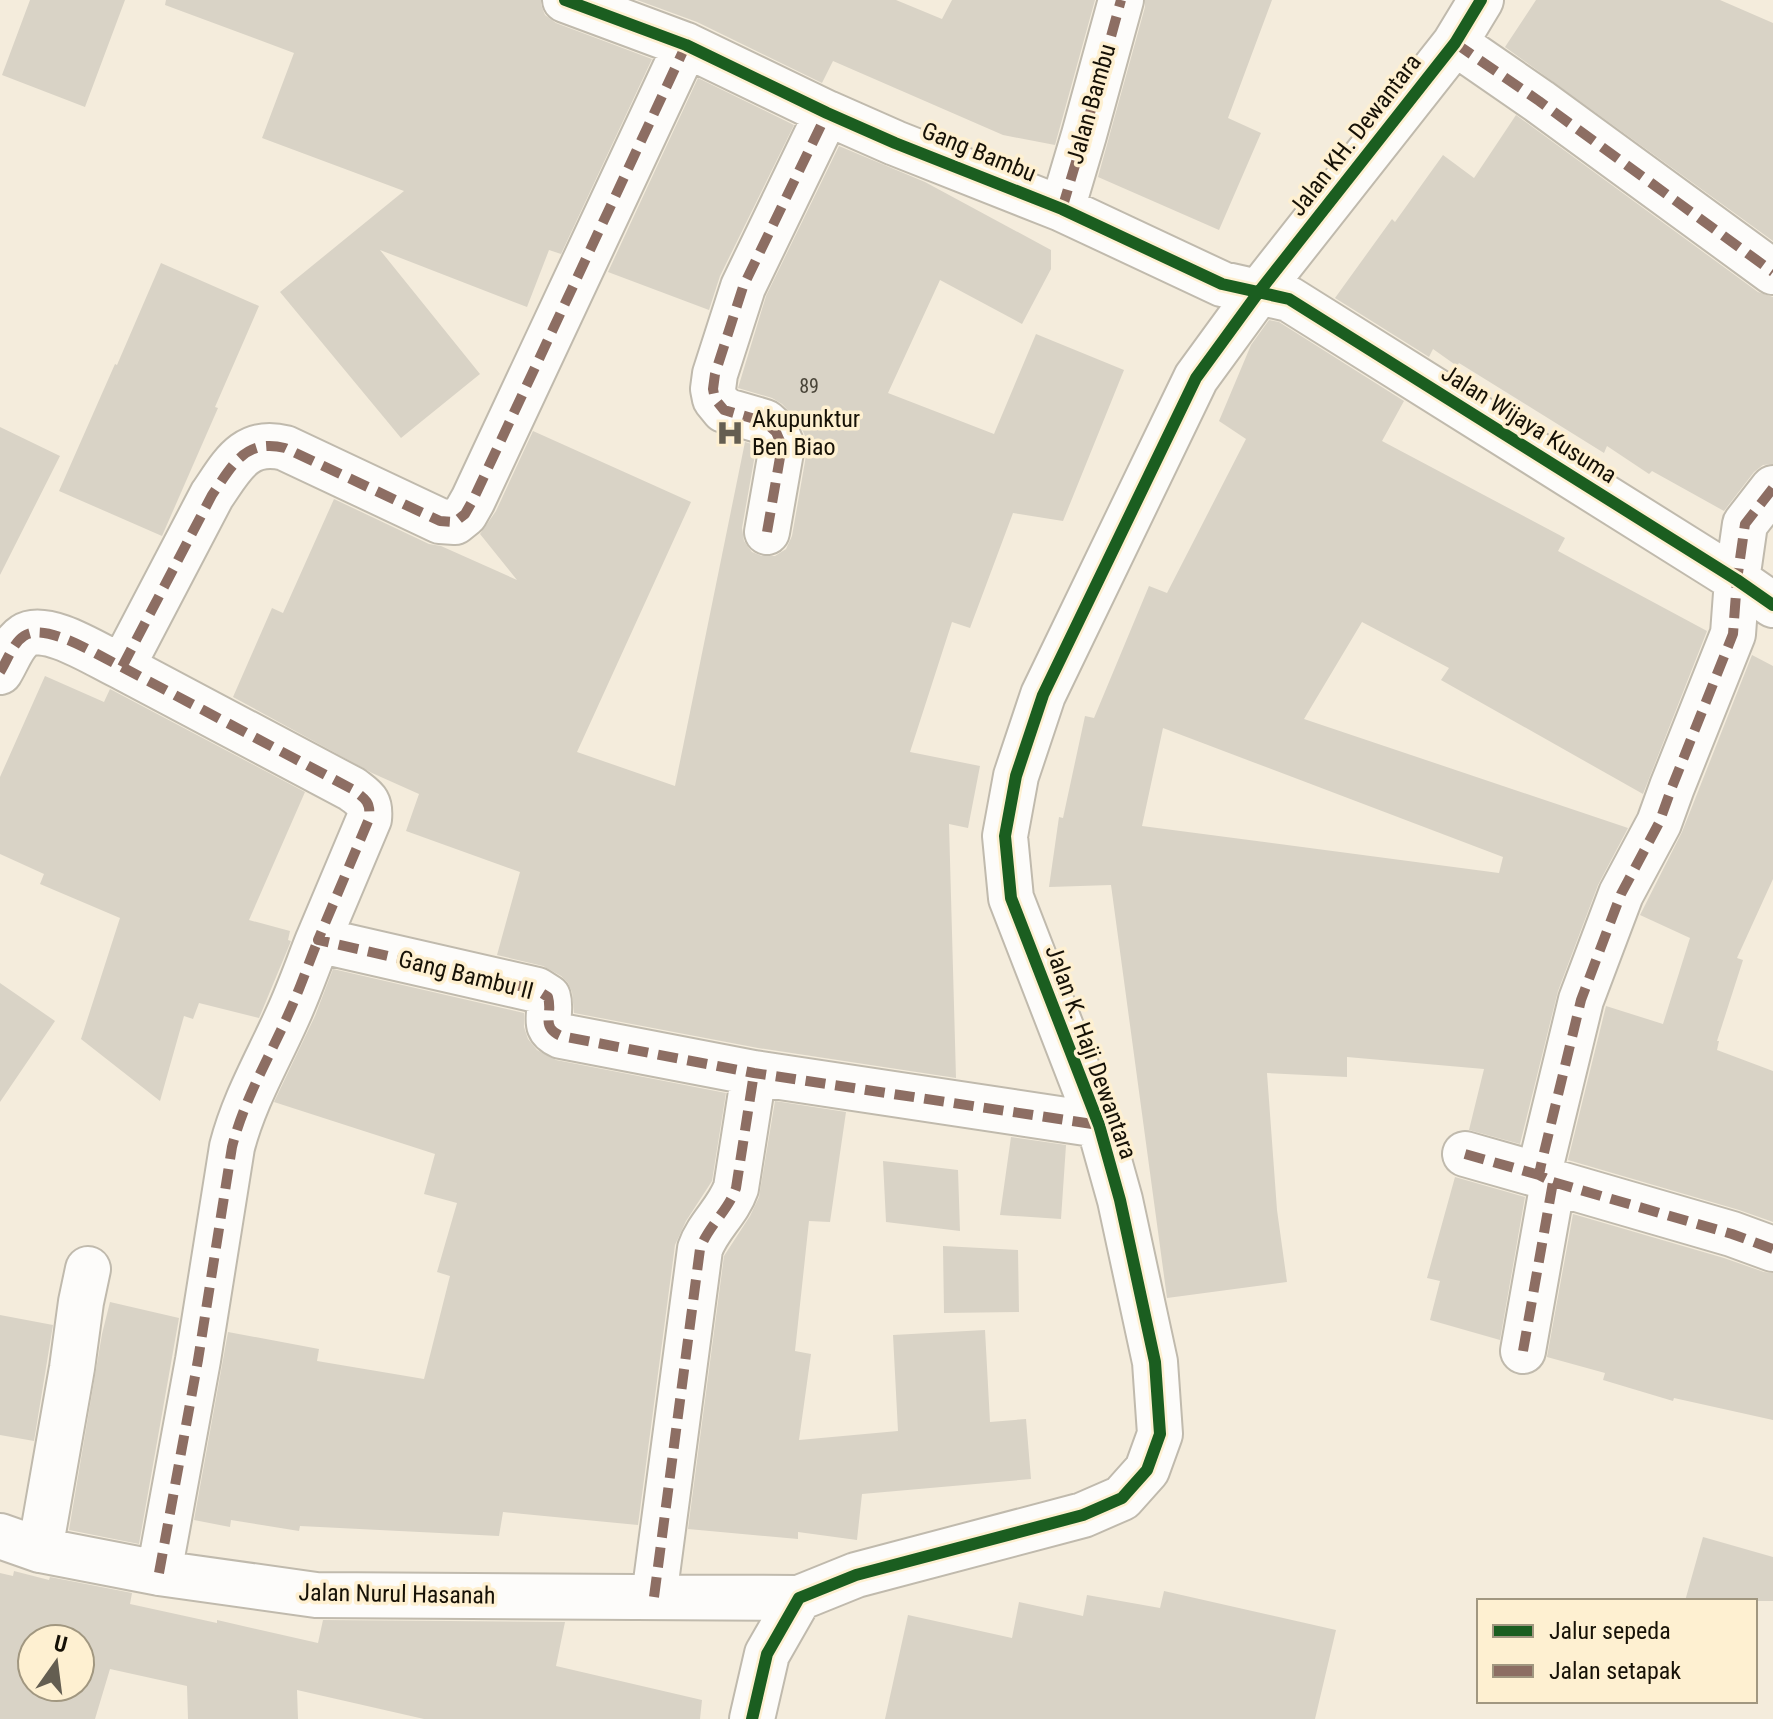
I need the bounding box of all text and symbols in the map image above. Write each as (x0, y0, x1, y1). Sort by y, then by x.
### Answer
street label: Jalan Bambu (1061, 41, 1121, 167)
street label: Jalan KH. Dewantara (1283, 49, 1427, 221)
street label: Gang Bambu (918, 116, 1040, 188)
street label: Jalan Wijaya Kusuma (1436, 359, 1622, 489)
house number: 89 (799, 374, 819, 398)
place label: Akupunktur Ben Biao (752, 405, 860, 461)
hospital icon: Akupunktur Ben Biao (715, 418, 745, 448)
street label: Jalan K. Haji Dewantara (1039, 941, 1143, 1163)
street label: Gang Bambu II (396, 945, 536, 1005)
street label: Jalan Nurul Hasanah (298, 1578, 496, 1610)
legend (1477, 1599, 1757, 1703)
text: Jalur sepeda (1549, 1617, 1671, 1645)
north arrow (16, 1623, 96, 1703)
text: U (52, 1630, 70, 1658)
text: Jalan setapak (1549, 1657, 1681, 1685)

